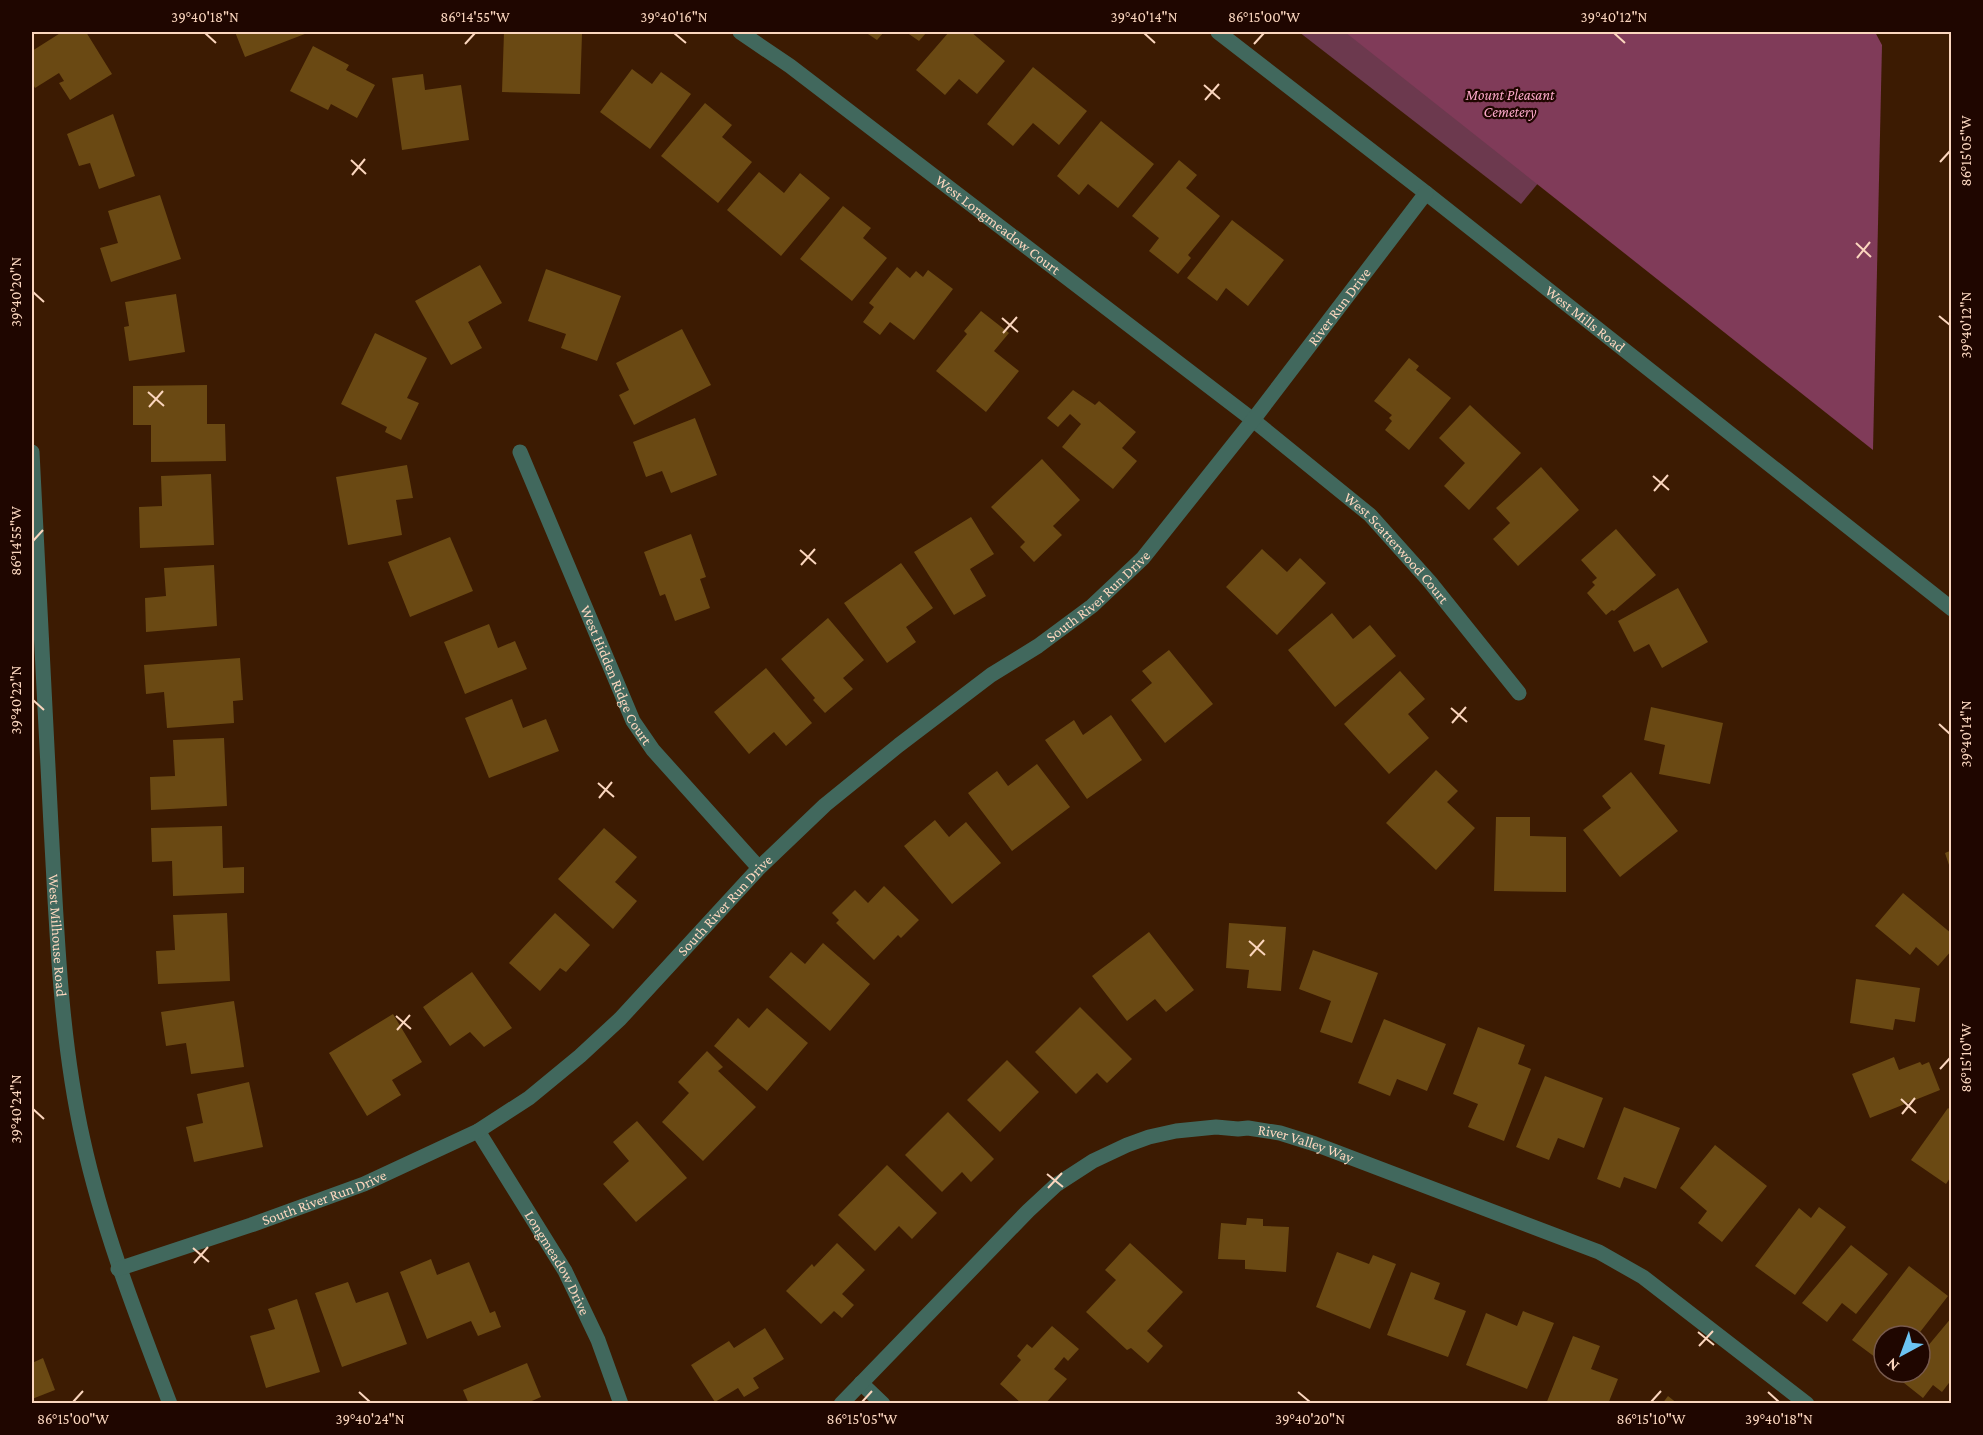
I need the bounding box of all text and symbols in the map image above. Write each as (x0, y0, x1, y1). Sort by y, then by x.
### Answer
text: 39°40'18"N (171, 9, 239, 25)
text: 86°14'55"W (440, 9, 510, 25)
text: 39°40'16"N (640, 9, 708, 25)
text: 39°40'14"N (1110, 9, 1178, 25)
text: 86°15'00"W (1228, 9, 1300, 25)
text: 39°40'12"N (1581, 9, 1648, 25)
park label: Mount Pleasant Cemetery (1465, 87, 1555, 121)
text: 86°15'05"W (1958, 115, 1974, 186)
street label: West Longmeadow Court (932, 172, 1064, 278)
text: 39°40'20"N (8, 257, 24, 327)
street label: River Run Drive (1305, 264, 1374, 349)
street label: West Mills Road (1542, 283, 1628, 355)
text: 39°40'12"N (1958, 291, 1974, 358)
street label: West Scatterwood Court (1341, 489, 1453, 608)
text: 86°14'55"W (8, 506, 24, 576)
street label: South River Run Drive (1043, 547, 1154, 645)
street label: West Hidden Ridge Court (577, 603, 656, 749)
text: 39°40'22"N (8, 665, 24, 734)
text: 39°40'14"N (1958, 700, 1974, 768)
street label: South River Run Drive (674, 851, 776, 959)
street label: West Milhouse Road (46, 874, 70, 997)
text: 86°15'10"W (1958, 1023, 1974, 1093)
text: 39°40'24"N (8, 1074, 24, 1144)
street label: River Valley Way (1257, 1122, 1356, 1167)
street label: South River Run Drive (260, 1167, 389, 1228)
street label: Longmeadow Drive (521, 1208, 593, 1318)
north arrow (1872, 1324, 1932, 1384)
text: N (1883, 1355, 1902, 1375)
text: 86°15'00"W (37, 1411, 109, 1427)
text: 39°40'24"N (335, 1411, 405, 1427)
text: 86°15'05"W (827, 1411, 898, 1427)
text: 39°40'20"N (1275, 1411, 1345, 1427)
text: 86°15'10"W (1616, 1411, 1686, 1427)
text: 39°40'18"N (1745, 1411, 1813, 1427)

